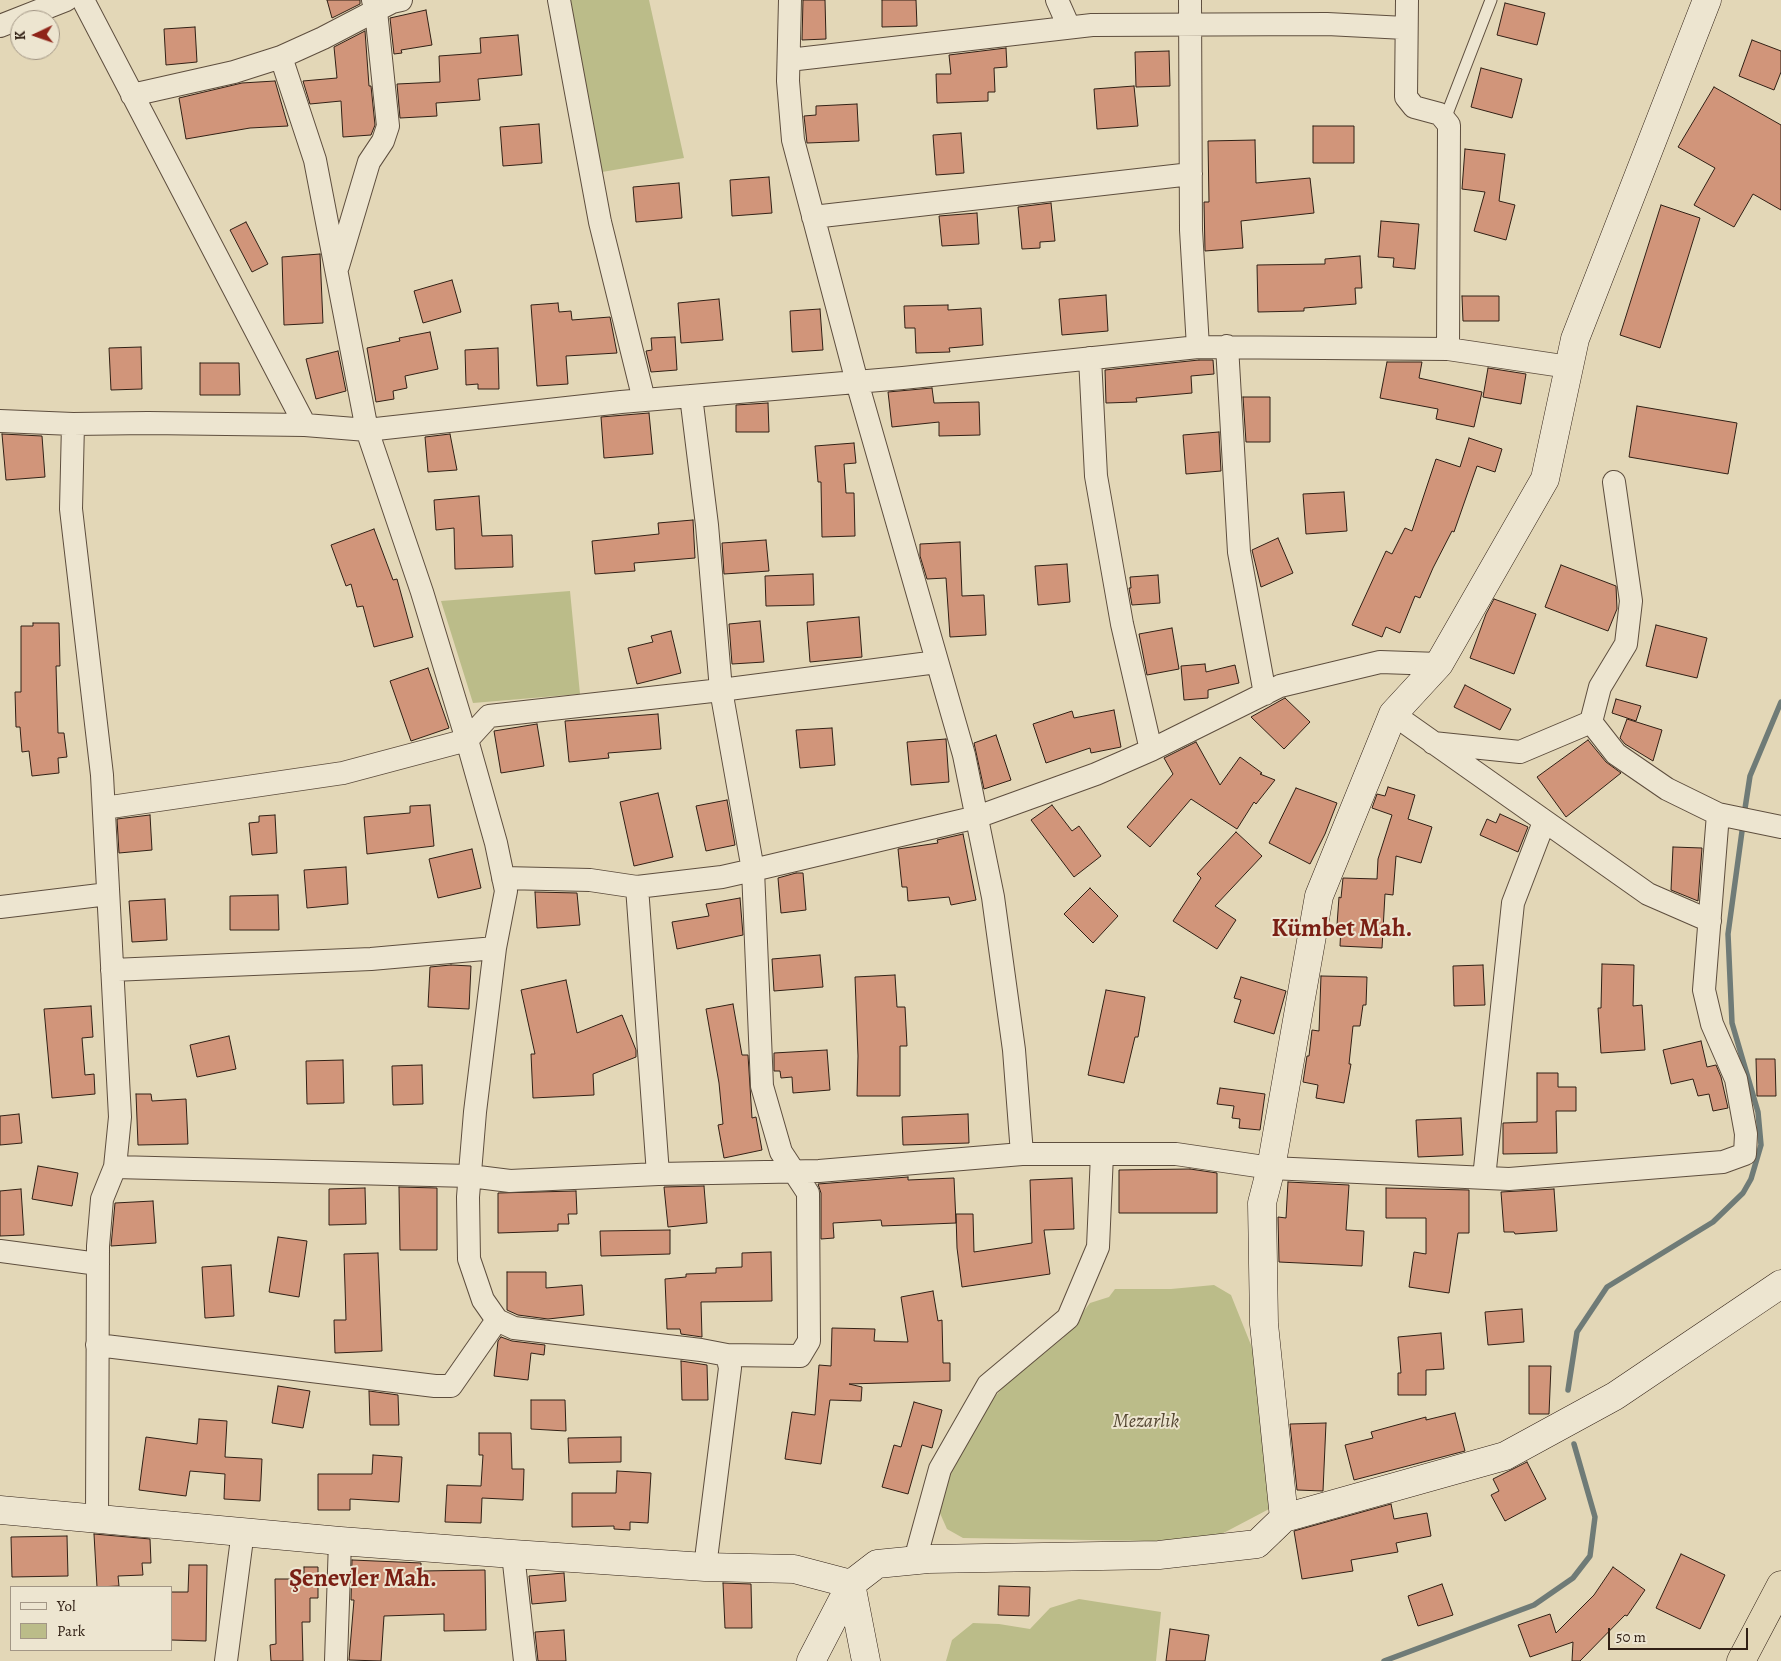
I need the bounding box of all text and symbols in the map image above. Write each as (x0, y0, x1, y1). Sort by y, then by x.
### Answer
north arrow (10, 10, 60, 60)
text: K (11, 31, 30, 41)
district label: Kümbet Mah. (1272, 915, 1412, 945)
park label: Mezarlık (1113, 1410, 1179, 1434)
district label: Şenevler Mah. (289, 1565, 437, 1595)
legend (10, 1586, 172, 1651)
text: Yol (57, 1596, 76, 1616)
scale bar (1611, 1618, 1751, 1650)
text: Park (57, 1621, 85, 1641)
text: 50 m (1616, 1627, 1646, 1647)

